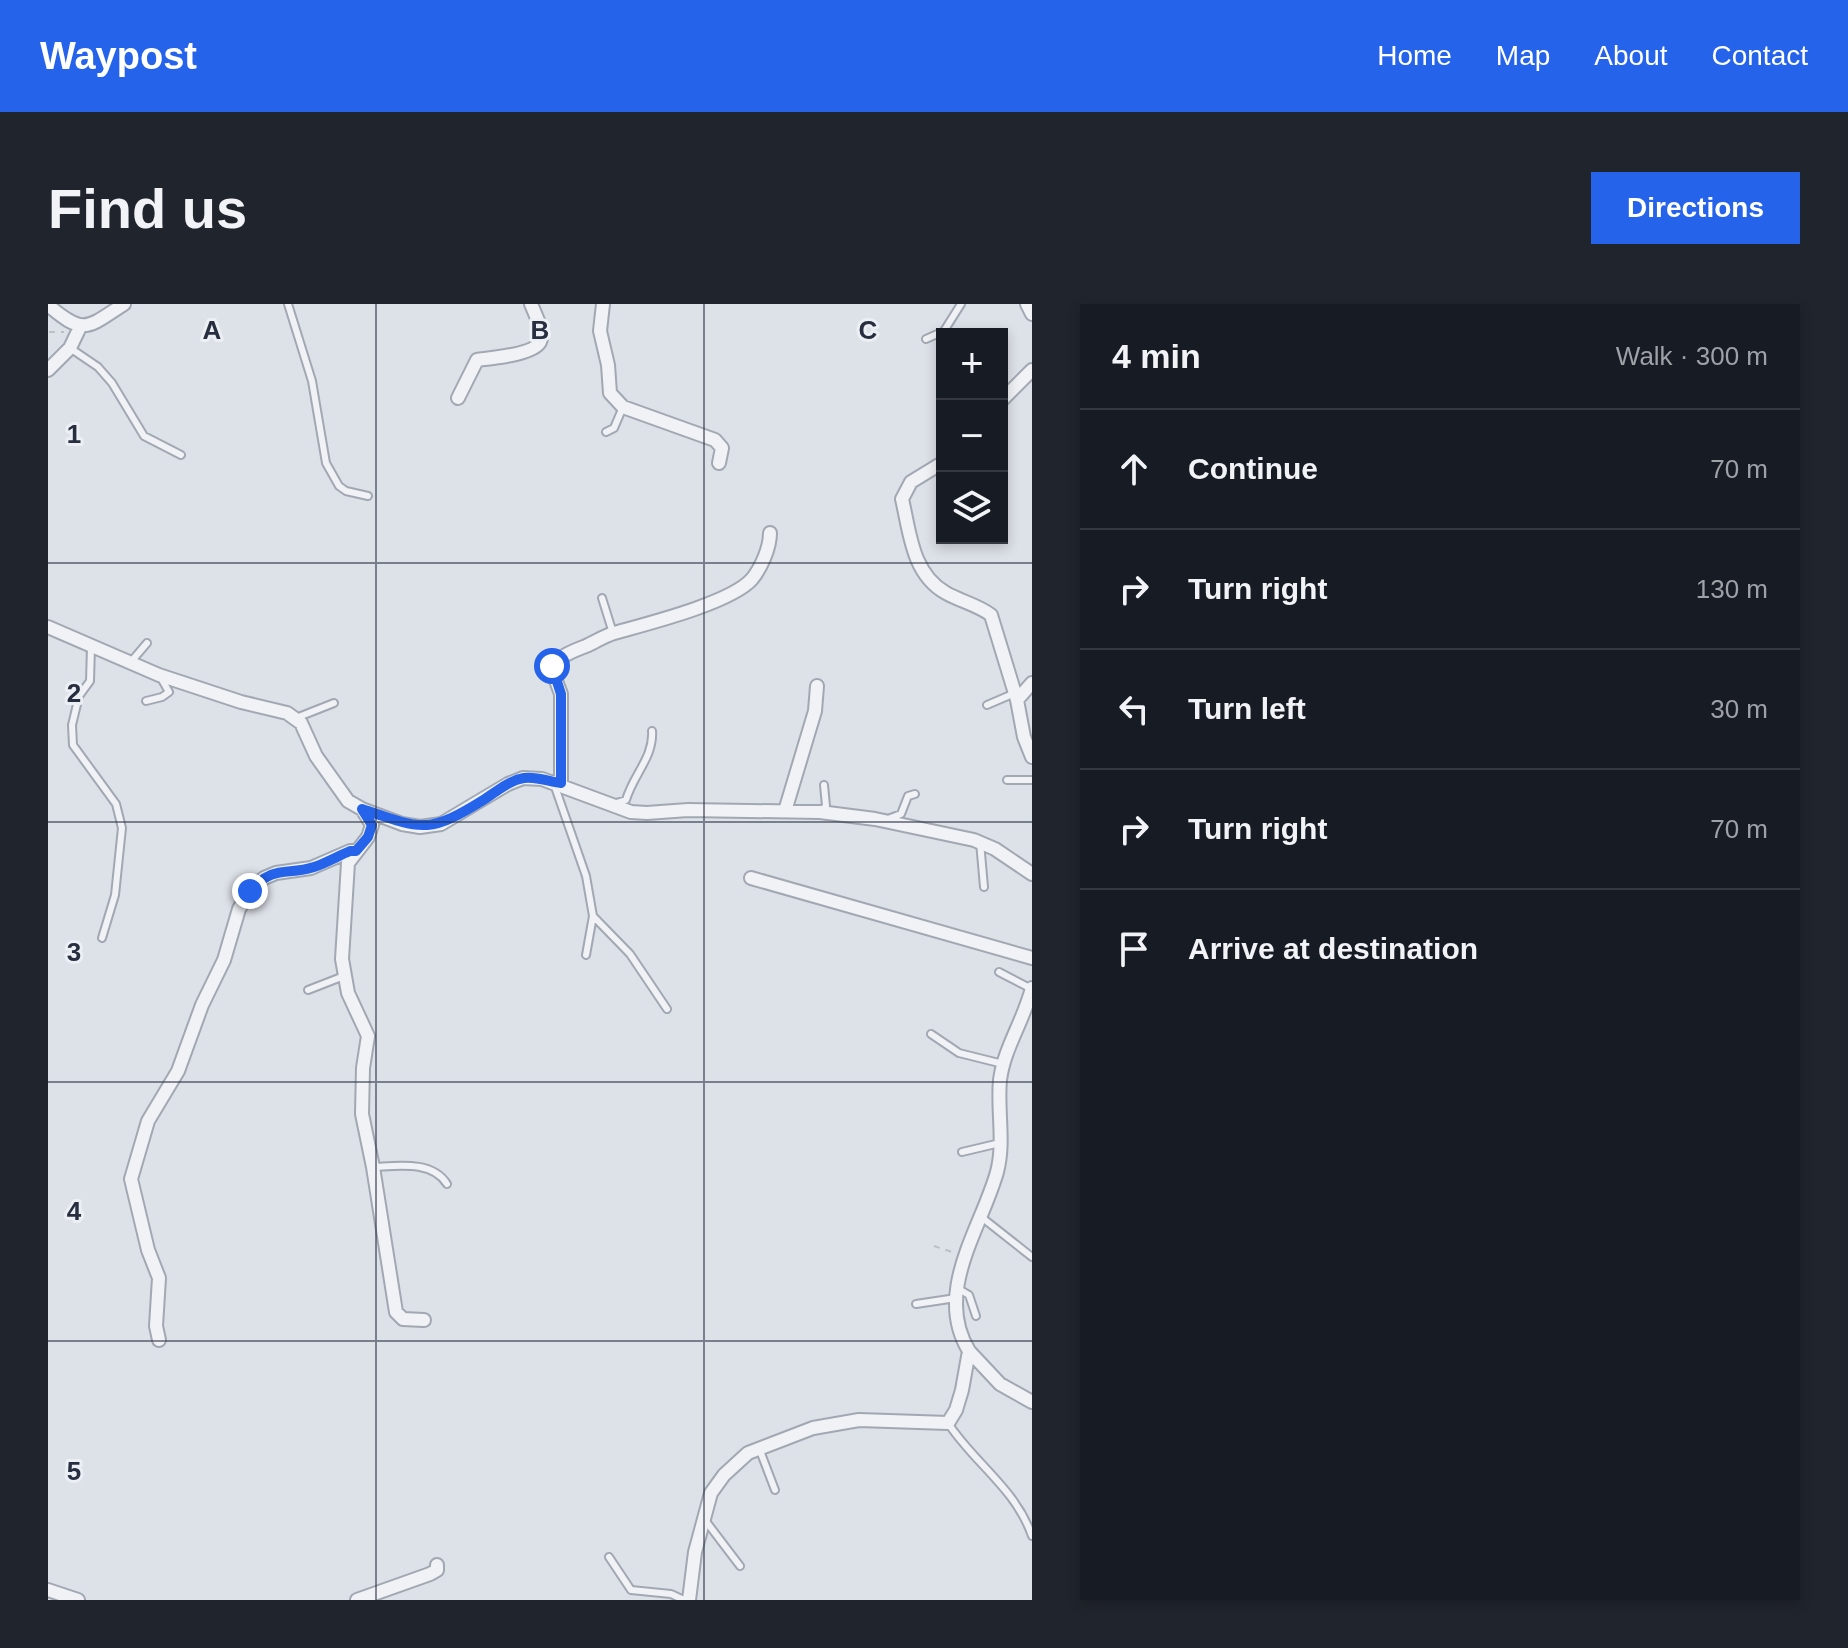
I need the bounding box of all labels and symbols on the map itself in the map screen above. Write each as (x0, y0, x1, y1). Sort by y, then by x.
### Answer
text: A (203, 315, 222, 345)
text: B (531, 315, 549, 345)
text: C (859, 315, 878, 345)
text: 1 (67, 419, 81, 449)
route start (534, 648, 570, 684)
text: 2 (67, 678, 81, 708)
route end (232, 873, 268, 909)
text: 3 (67, 937, 81, 967)
text: 4 (67, 1196, 82, 1226)
text: 5 (67, 1456, 81, 1486)

